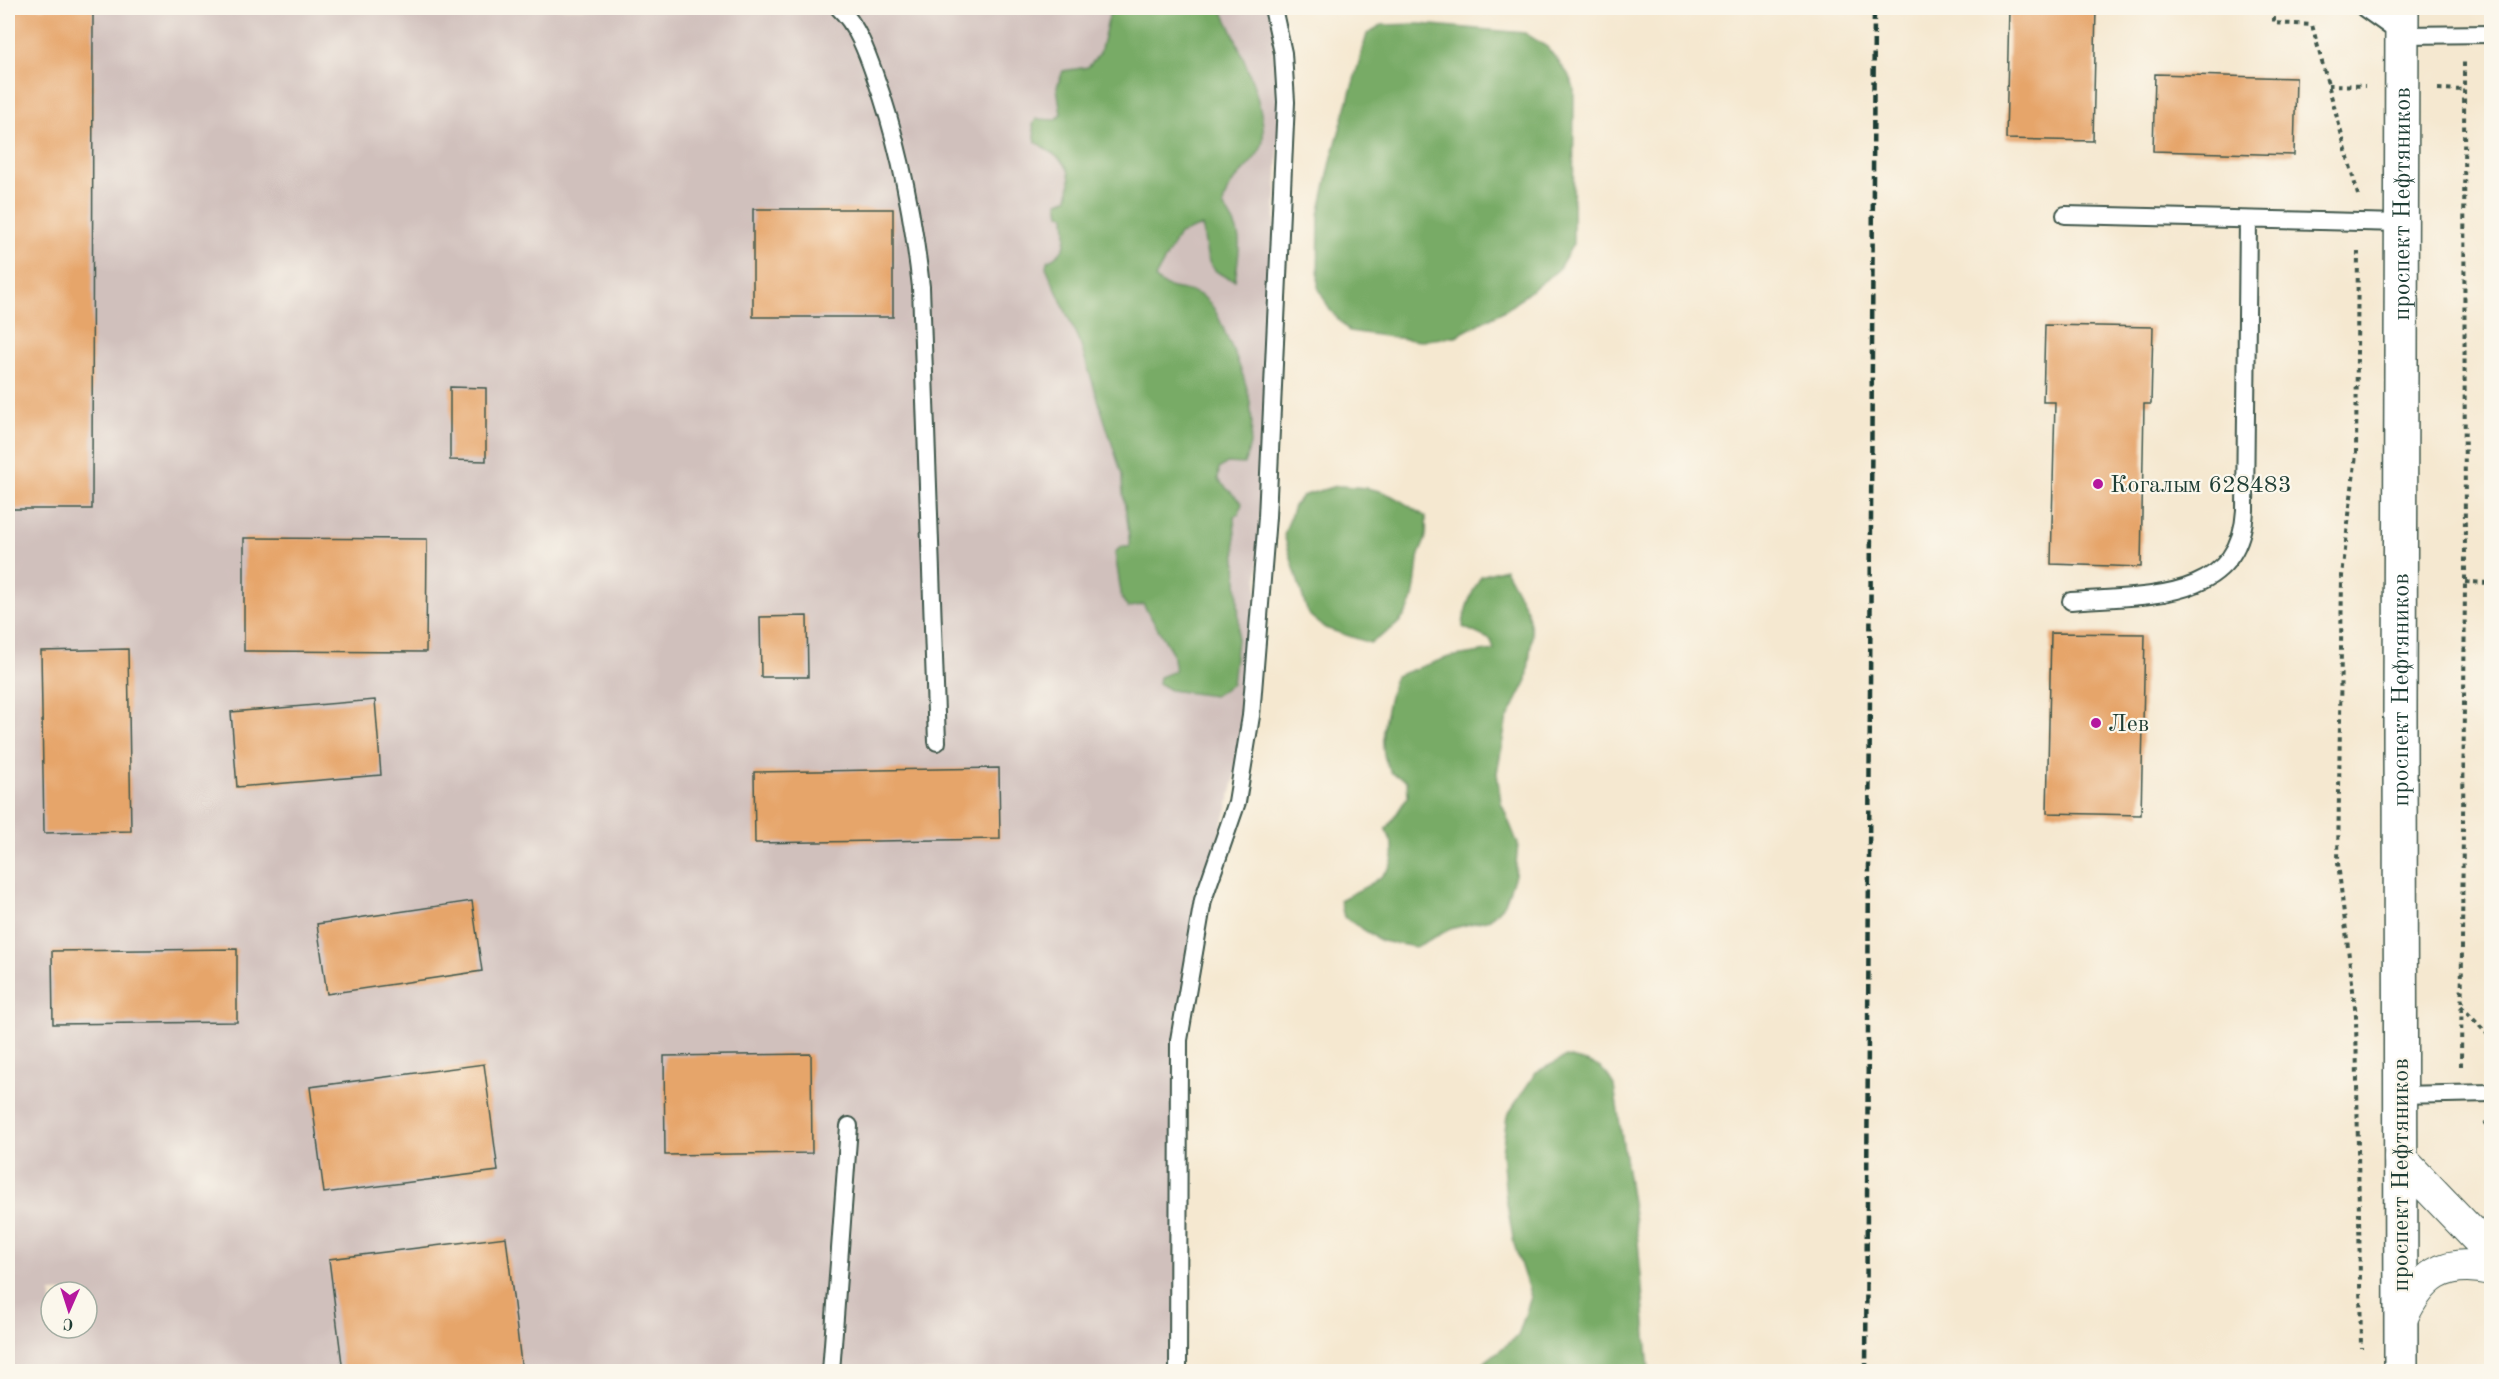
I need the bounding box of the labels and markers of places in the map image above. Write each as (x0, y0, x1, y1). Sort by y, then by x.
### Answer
place label: Когалым 628483 (2110, 474, 2292, 498)
marker: Когалым 628483 (2091, 477, 2105, 491)
place label: Лев (2108, 713, 2149, 737)
marker: Лев (2089, 716, 2103, 730)

